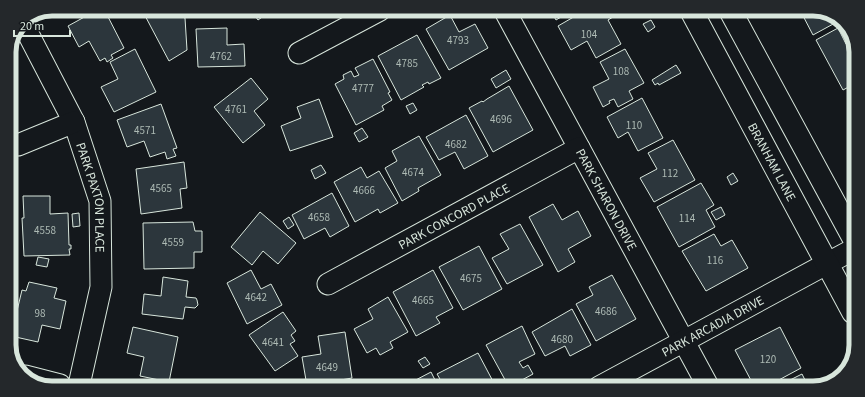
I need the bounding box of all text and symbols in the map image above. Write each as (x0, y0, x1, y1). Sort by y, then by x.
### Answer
scale bar (14, 12, 70, 38)
text: 20 m (20, 18, 44, 35)
house number: 104 (581, 27, 598, 42)
house number: 4793 (447, 33, 469, 48)
house number: 4762 (210, 49, 232, 64)
house number: 4785 (396, 56, 418, 71)
house number: 108 (613, 64, 630, 79)
house number: 4777 (352, 81, 374, 96)
house number: 4761 (225, 102, 247, 117)
house number: 4696 (490, 112, 512, 127)
house number: 110 (626, 118, 642, 133)
street label: BRANHAM LANE (743, 120, 800, 205)
house number: 4571 (134, 123, 156, 138)
house number: 4682 (445, 137, 467, 152)
street label: PARK PAXTON PLACE (71, 140, 109, 253)
street label: PARK SHARON DRIVE (571, 146, 641, 254)
house number: 4674 (402, 165, 424, 180)
house number: 112 (662, 166, 678, 181)
street label: PARK CONCORD PLACE (395, 179, 513, 254)
house number: 4565 (150, 181, 172, 196)
house number: 4666 (353, 183, 375, 198)
house number: 4658 (308, 210, 330, 225)
house number: 114 (679, 211, 696, 226)
house number: 4558 (34, 223, 56, 238)
house number: 4559 (162, 235, 184, 250)
house number: 116 (707, 253, 724, 268)
house number: 4675 (460, 271, 482, 286)
house number: 4642 (245, 290, 267, 305)
street label: PARK ARCADIA DRIVE (659, 291, 767, 361)
house number: 4665 (412, 293, 434, 308)
house number: 4686 (595, 304, 617, 319)
house number: 98 (35, 306, 46, 321)
house number: 4680 (551, 332, 573, 347)
house number: 4641 (262, 335, 284, 350)
house number: 120 (760, 352, 776, 367)
house number: 4649 (316, 360, 338, 375)

